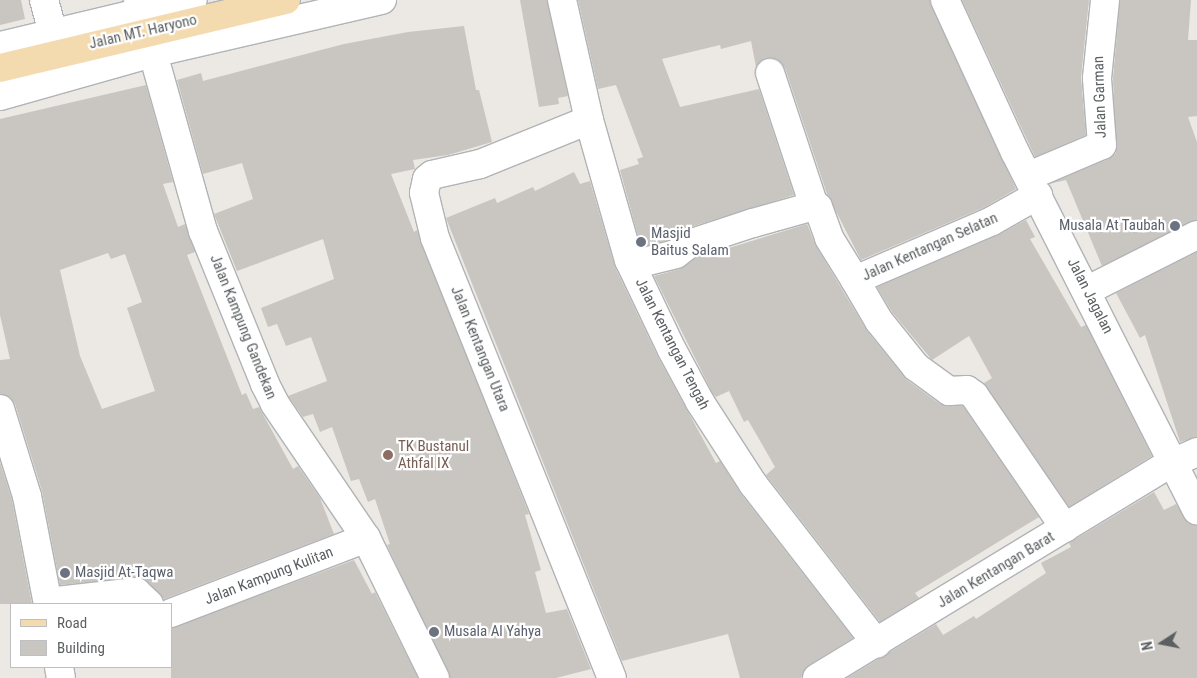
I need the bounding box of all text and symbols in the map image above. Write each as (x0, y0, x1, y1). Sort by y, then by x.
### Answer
street label: Jalan MT. Haryono (87, 11, 199, 53)
street label: Jalan Garman (1090, 56, 1110, 138)
street label: Jalan Kentangan Selatan (859, 209, 1001, 285)
place label: Musala At Taubah (1059, 217, 1165, 235)
marker: Musala At Taubah (1169, 220, 1181, 232)
place label: Masjid Baitus Salam (651, 224, 729, 259)
marker: Masjid Baitus Salam (635, 236, 647, 248)
street label: Jalan Kampung Gandekan (206, 252, 280, 402)
street label: Jalan Jagalan (1063, 255, 1117, 337)
street label: Jalan Kentangan Tengah (631, 275, 713, 413)
street label: Jalan Kentangan Utara (447, 284, 513, 414)
place label: TK Bustanul Athfal IX (398, 437, 469, 472)
marker: TK Bustanul Athfal IX (382, 449, 394, 461)
street label: Jalan Kentangan Barat (934, 528, 1058, 612)
street label: Jalan Kampung Kulitan (202, 543, 336, 609)
place label: Masjid At-Taqwa (75, 564, 173, 582)
marker: Masjid At-Taqwa (59, 567, 71, 579)
legend (10, 603, 172, 668)
text: Road (57, 614, 87, 632)
north arrow (1137, 618, 1187, 668)
place label: Musala Al Yahya (444, 623, 541, 641)
marker: Musala Al Yahya (428, 626, 440, 638)
text: Building (57, 639, 105, 657)
text: N (1139, 640, 1156, 652)

